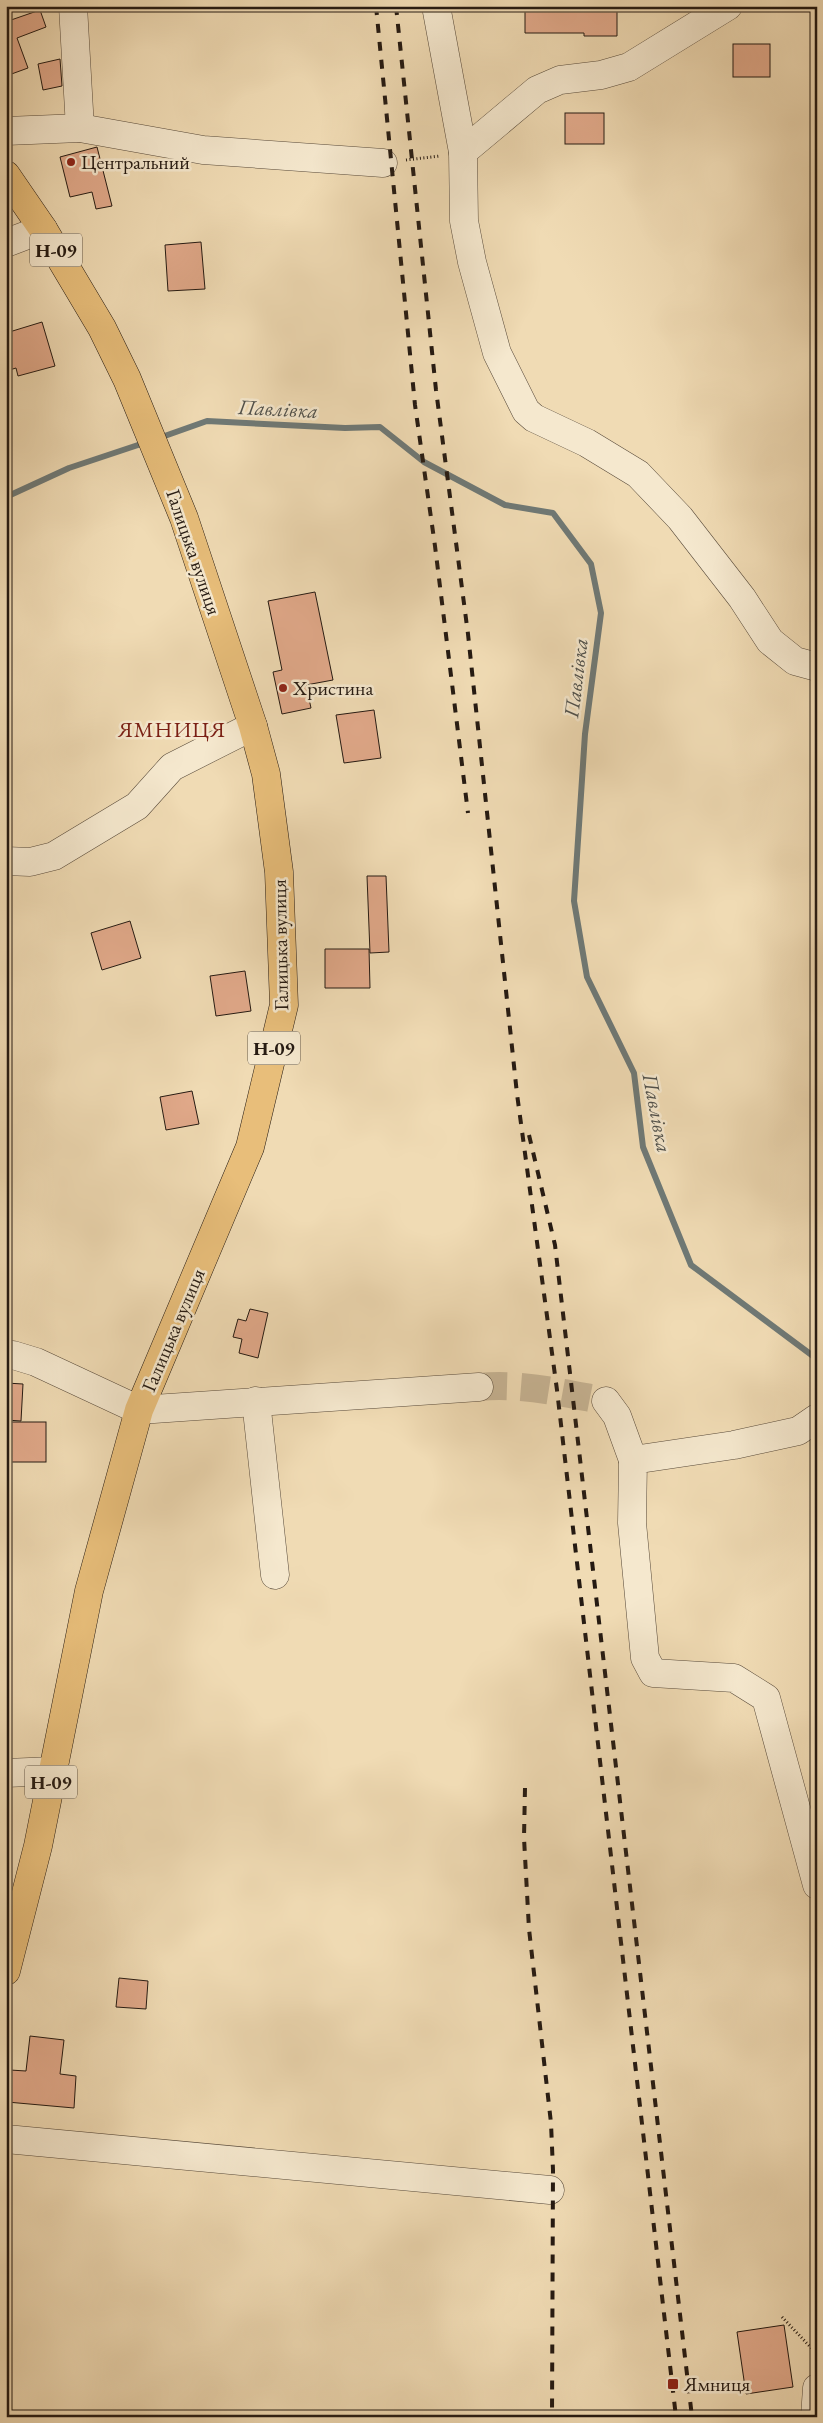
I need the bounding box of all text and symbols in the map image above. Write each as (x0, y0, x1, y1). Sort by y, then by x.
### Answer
place label: Центральний (81, 149, 190, 175)
marker: Центральний (65, 156, 77, 168)
road number: Н-09 (30, 234, 82, 266)
water label: Павлівка (236, 393, 319, 424)
street label: Галицька вулиця (160, 486, 228, 618)
water label: Павлівка (557, 637, 594, 720)
place label: Христина (292, 675, 373, 701)
marker: Христина (277, 682, 289, 694)
district label: ЯМНИЦЯ (117, 715, 226, 744)
street label: Галицька вулиця (266, 879, 294, 1011)
road number: Н-09 (248, 1032, 300, 1064)
water label: Павлівка (636, 1070, 678, 1155)
street label: Галицька вулиця (135, 1264, 211, 1396)
road number: Н-09 (25, 1765, 77, 1798)
place label: Ямниця (683, 2371, 750, 2397)
marker: Ямниця (666, 2377, 680, 2391)

